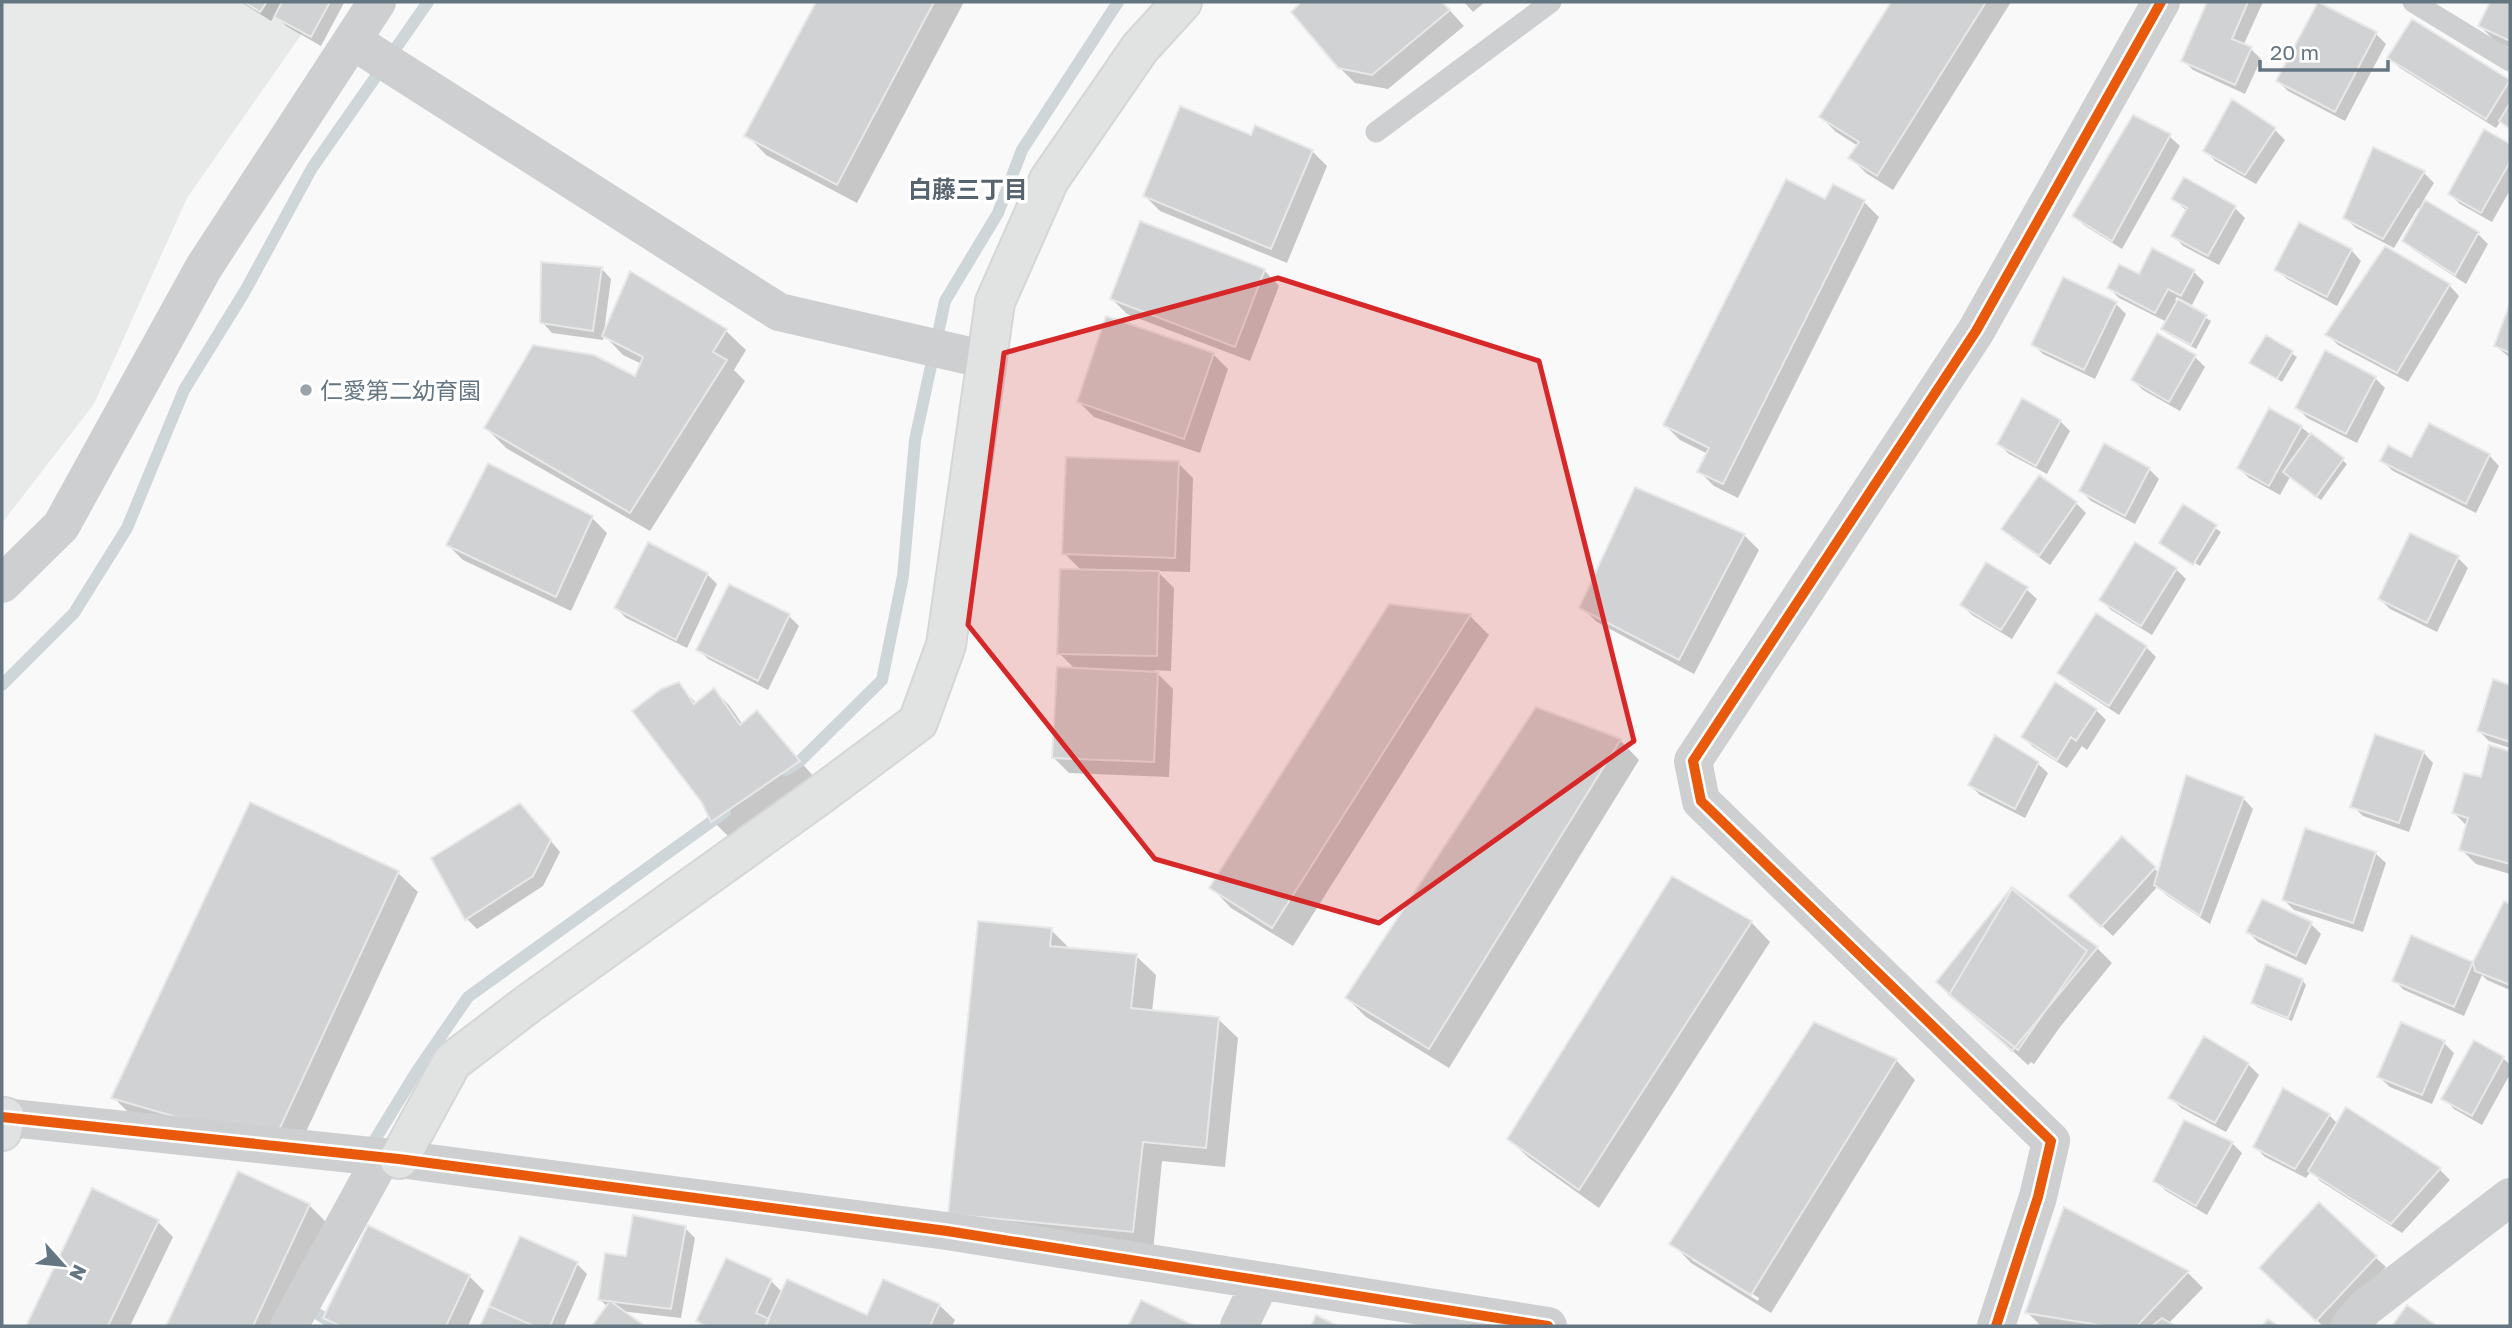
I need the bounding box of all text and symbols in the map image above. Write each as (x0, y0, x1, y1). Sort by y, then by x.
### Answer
scale bar (2260, 28, 2388, 72)
text: 20 m (2270, 39, 2319, 65)
district label: 白藤三丁目 (908, 174, 1028, 203)
place label: 仁愛第二幼育園 (320, 376, 481, 404)
marker: 仁愛第二幼育園 (298, 382, 314, 398)
north arrow (28, 1230, 98, 1300)
text: N (65, 1261, 92, 1285)

